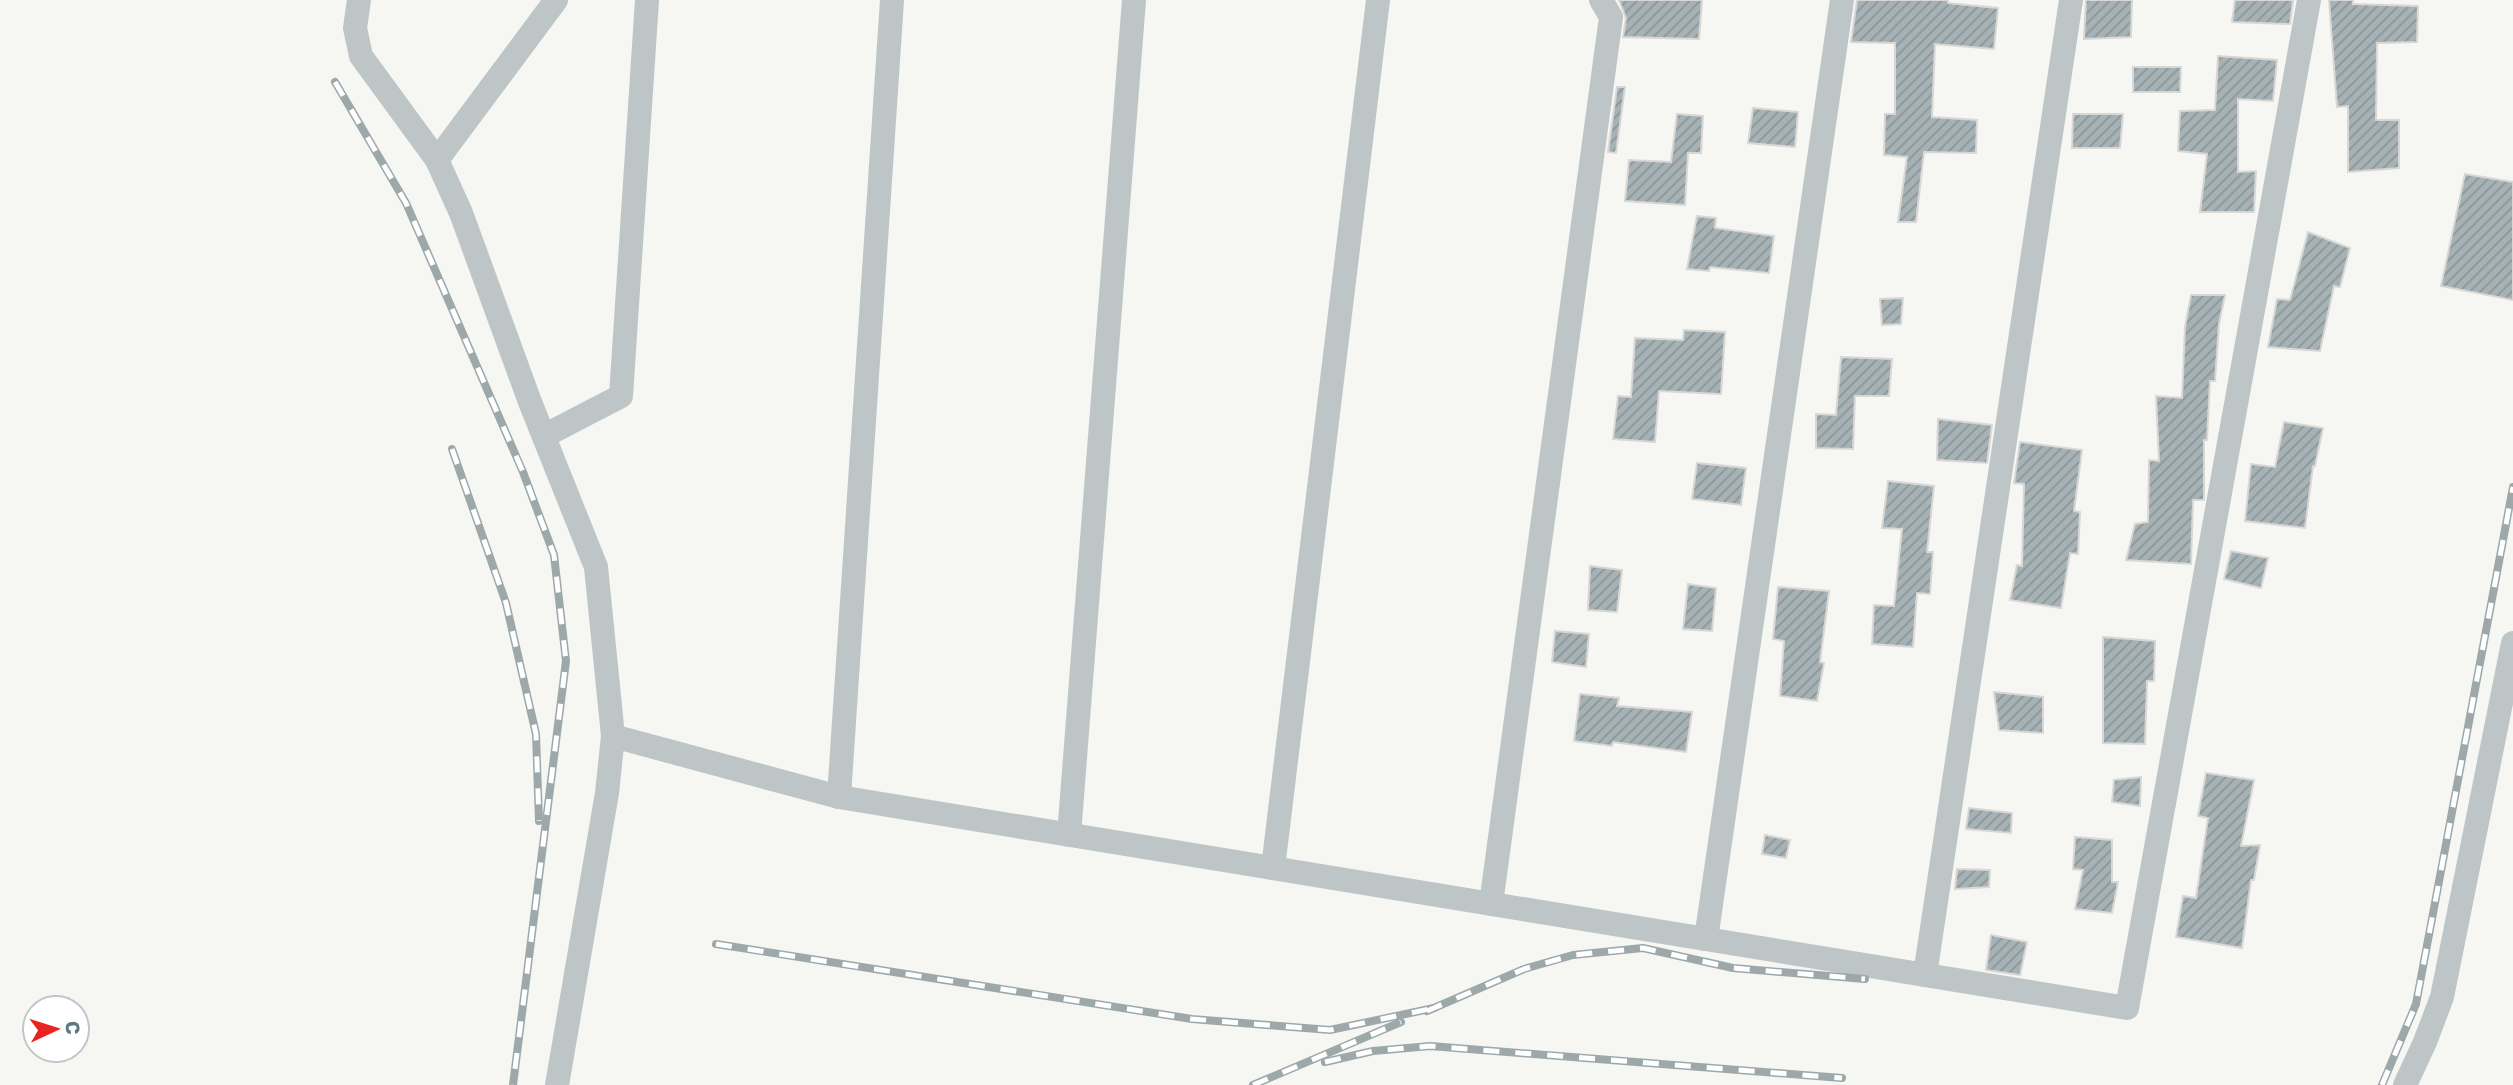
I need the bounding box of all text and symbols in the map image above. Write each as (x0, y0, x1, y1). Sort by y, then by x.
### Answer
north arrow (21, 994, 91, 1064)
text: С (62, 1020, 85, 1035)

